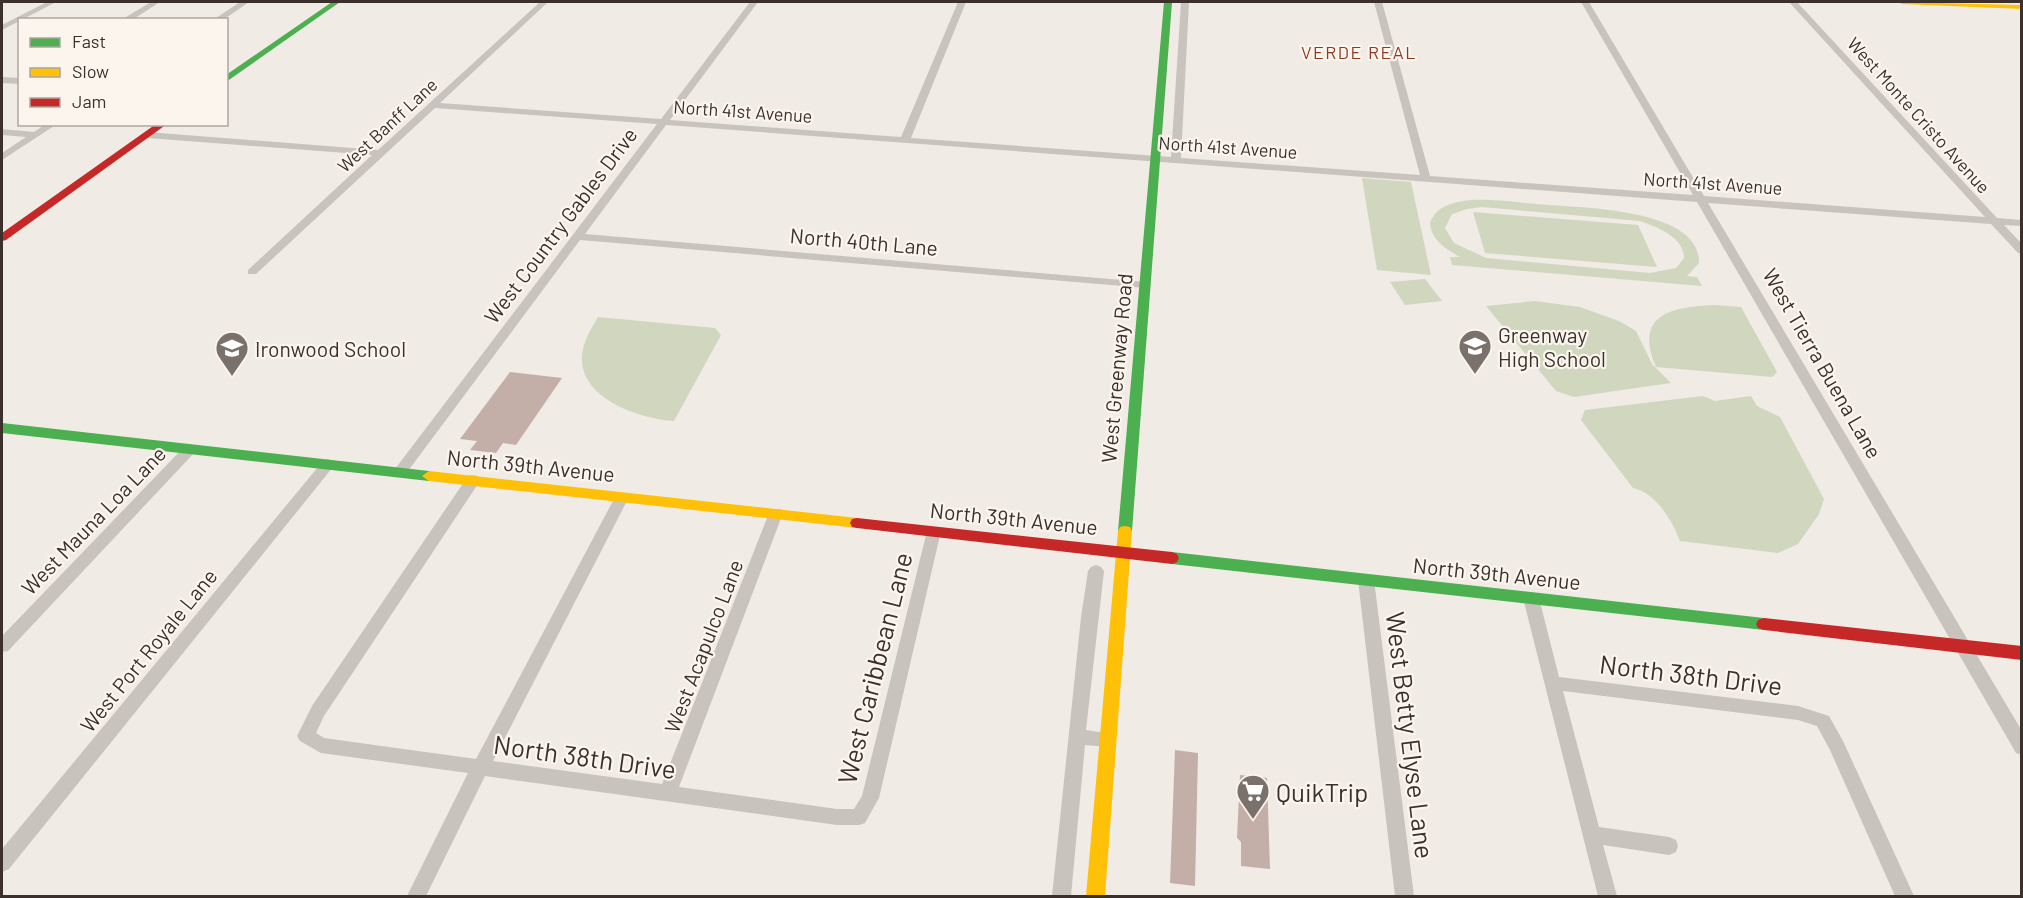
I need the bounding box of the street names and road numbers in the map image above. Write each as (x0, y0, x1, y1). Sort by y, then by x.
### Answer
street label: West Monte Cristo Avenue (1843, 32, 1995, 198)
street label: West Banff Lane (333, 73, 441, 177)
street label: North 41st Avenue (673, 95, 813, 127)
street label: West Country Gables Drive (478, 122, 642, 328)
street label: North 41st Avenue (1158, 131, 1298, 163)
street label: North 41st Avenue (1643, 167, 1783, 199)
street label: North 40th Lane (789, 222, 939, 260)
street label: West Tierra Buena Lane (1758, 264, 1888, 462)
street label: West Greenway Road (1095, 272, 1137, 464)
street label: West Mauna Loa Lane (16, 440, 170, 600)
street label: North 39th Avenue (446, 444, 616, 486)
street label: North 39th Avenue (929, 497, 1099, 539)
street label: West Caribbean Lane (830, 549, 918, 787)
street label: North 39th Avenue (1412, 552, 1582, 594)
street label: West Acapulco Lane (658, 556, 748, 736)
street label: West Port Royale Lane (74, 563, 222, 737)
street label: West Betty Elyse Lane (1380, 610, 1442, 860)
street label: North 38th Drive (1598, 647, 1784, 701)
street label: North 38th Drive (492, 728, 678, 784)

